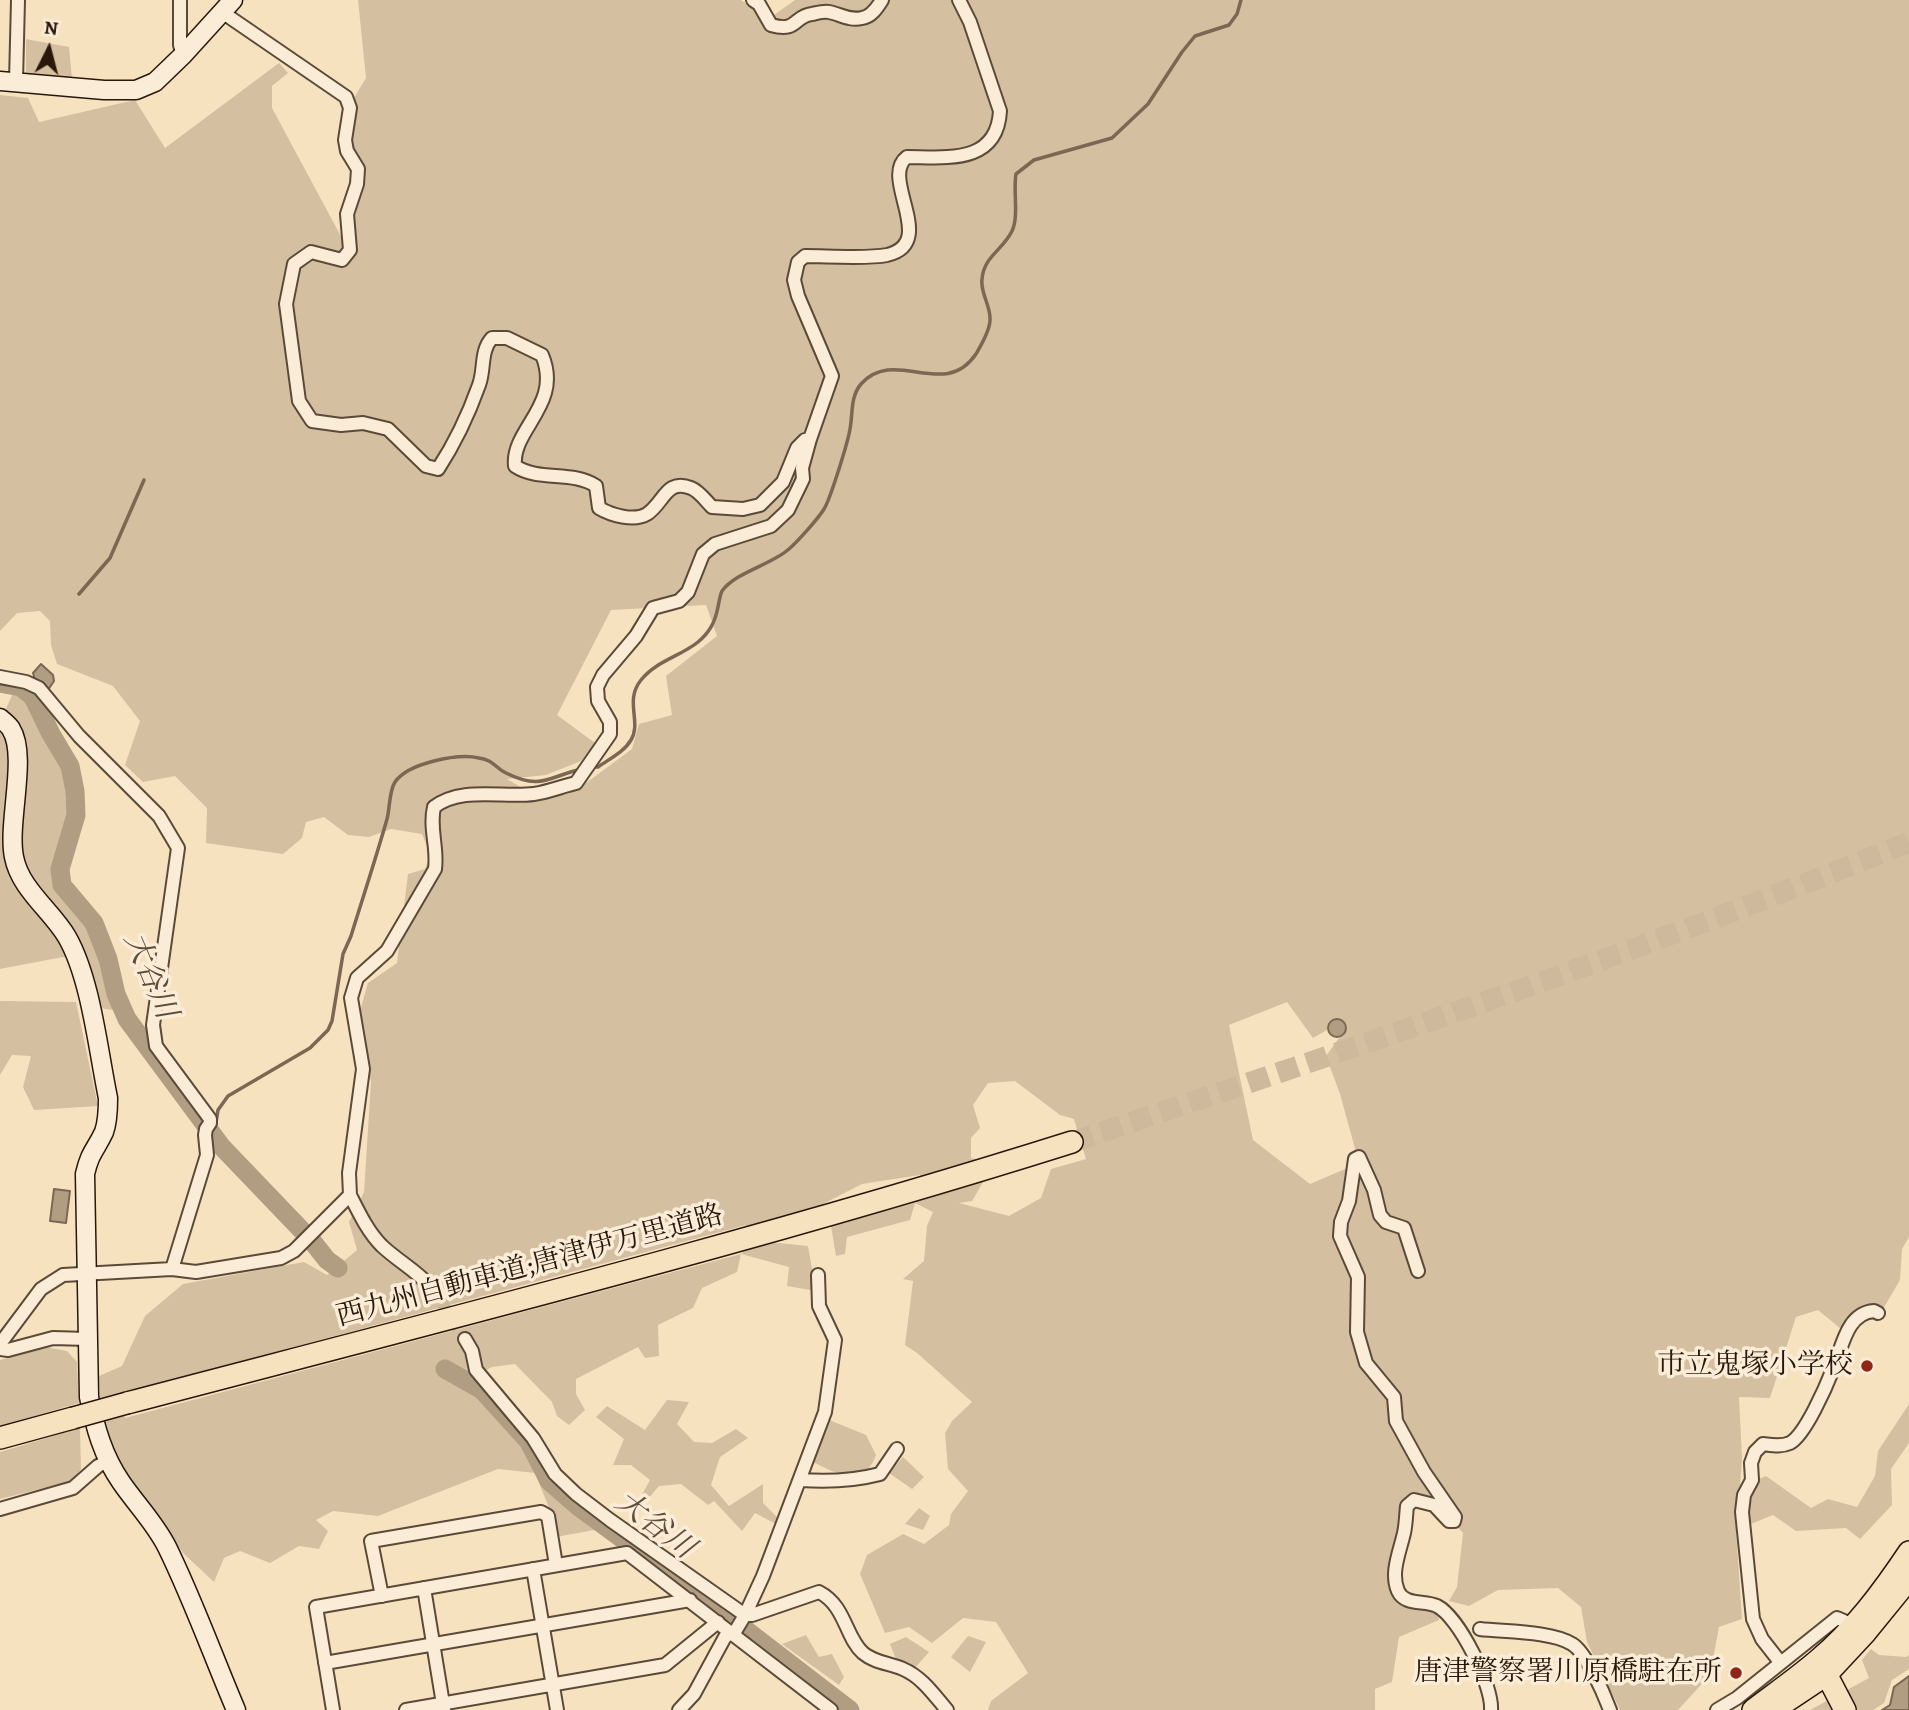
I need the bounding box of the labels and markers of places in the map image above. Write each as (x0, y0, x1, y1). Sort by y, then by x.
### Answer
place label: 市立鬼塚小学校 (1657, 1349, 1853, 1383)
marker: 市立鬼塚小学校 (1859, 1358, 1875, 1374)
place label: 唐津警察署川原橋駐在所 (1414, 1656, 1722, 1690)
marker: 唐津警察署川原橋駐在所 (1728, 1665, 1744, 1681)

